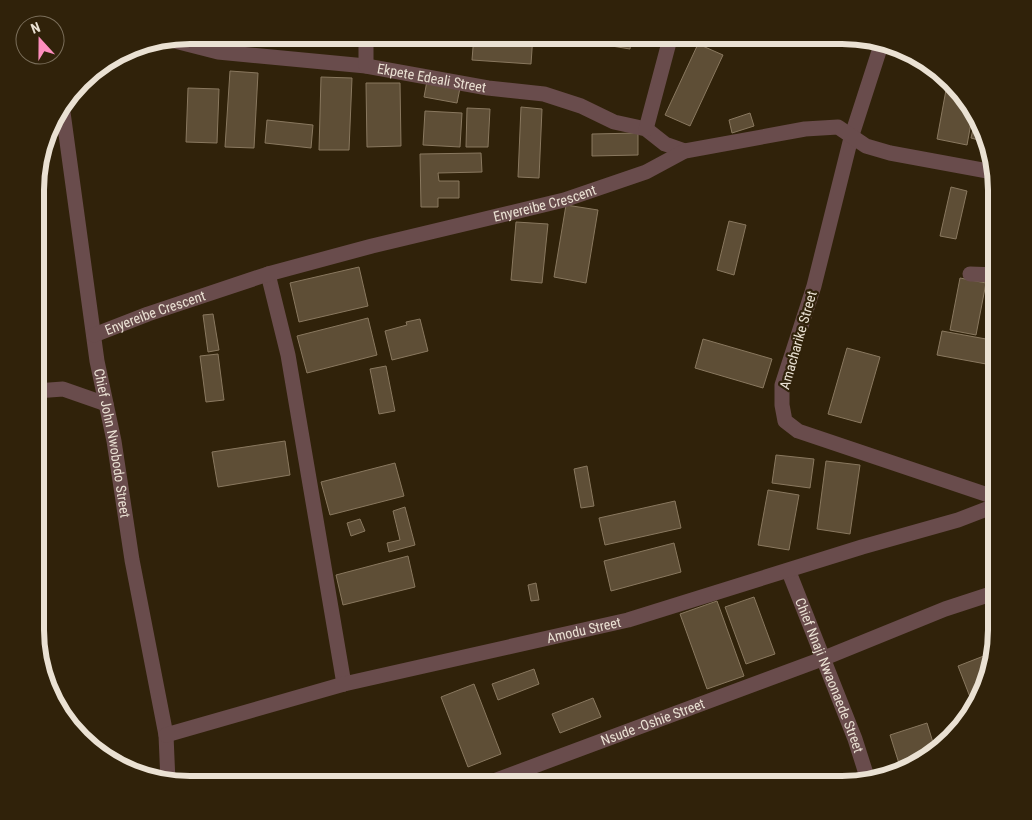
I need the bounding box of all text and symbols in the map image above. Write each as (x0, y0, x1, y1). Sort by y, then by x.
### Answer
north arrow (15, 15, 65, 65)
text: N (28, 19, 42, 37)
street label: Ekpete Edeali Street (376, 60, 487, 95)
street label: Enyereibe Crescent (492, 182, 598, 225)
street label: Enyereibe Crescent (102, 287, 207, 338)
street label: Amacharike Street (776, 289, 820, 391)
street label: Chief John Nwobodo Street (91, 367, 134, 519)
street label: Chief Nnaji Nwaonaede Street (792, 596, 867, 755)
street label: Amodu Street (545, 614, 622, 646)
street label: Nsude -Oshie Street (599, 695, 707, 749)

